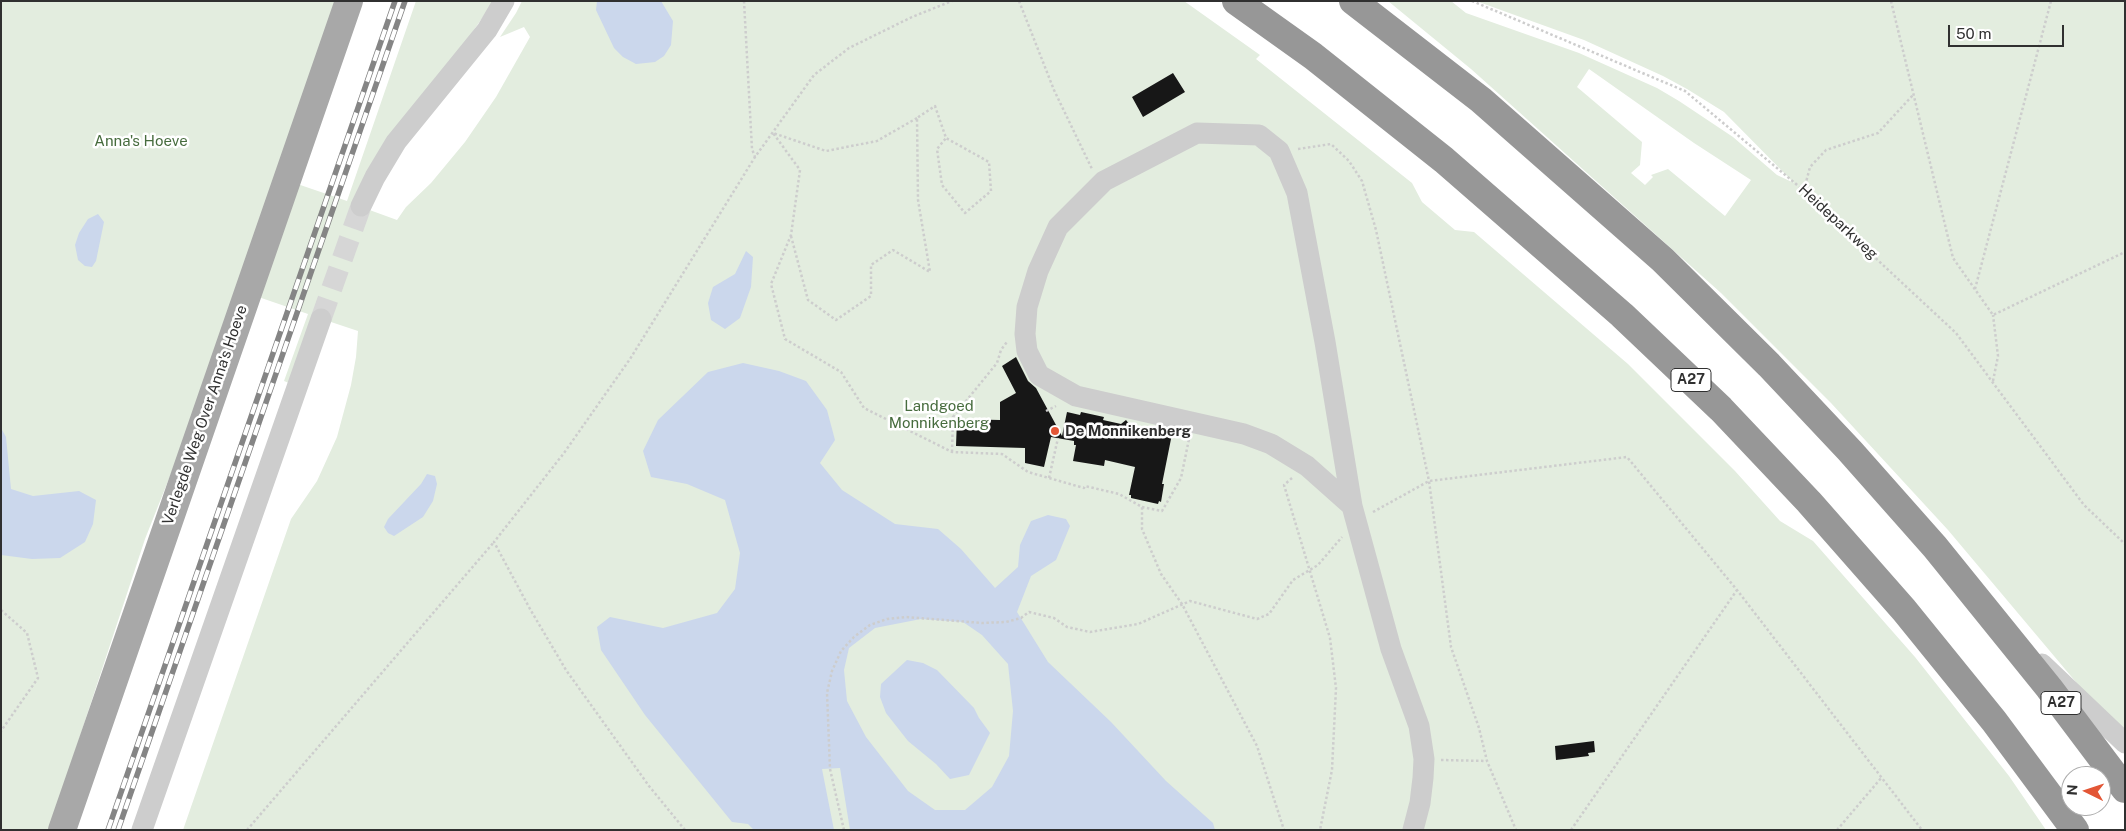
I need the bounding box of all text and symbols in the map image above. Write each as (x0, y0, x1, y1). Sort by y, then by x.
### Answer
scale bar (1951, 15, 2067, 47)
text: 50 m (1956, 25, 1991, 42)
park label: Anna's Hoeve (94, 132, 188, 150)
street label: Heideparkweg (1795, 181, 1881, 263)
street label: Verlegde Weg Over Anna's Hoeve (159, 303, 251, 527)
road number: A27 (1671, 368, 1711, 392)
park label: Landgoed Monnikenberg (889, 397, 989, 432)
place label: De Monnikenberg (1065, 422, 1191, 440)
marker: De Monnikenberg (1049, 425, 1061, 437)
road number: A27 (2041, 691, 2081, 714)
north arrow (2061, 766, 2111, 816)
text: N (2064, 784, 2080, 796)

